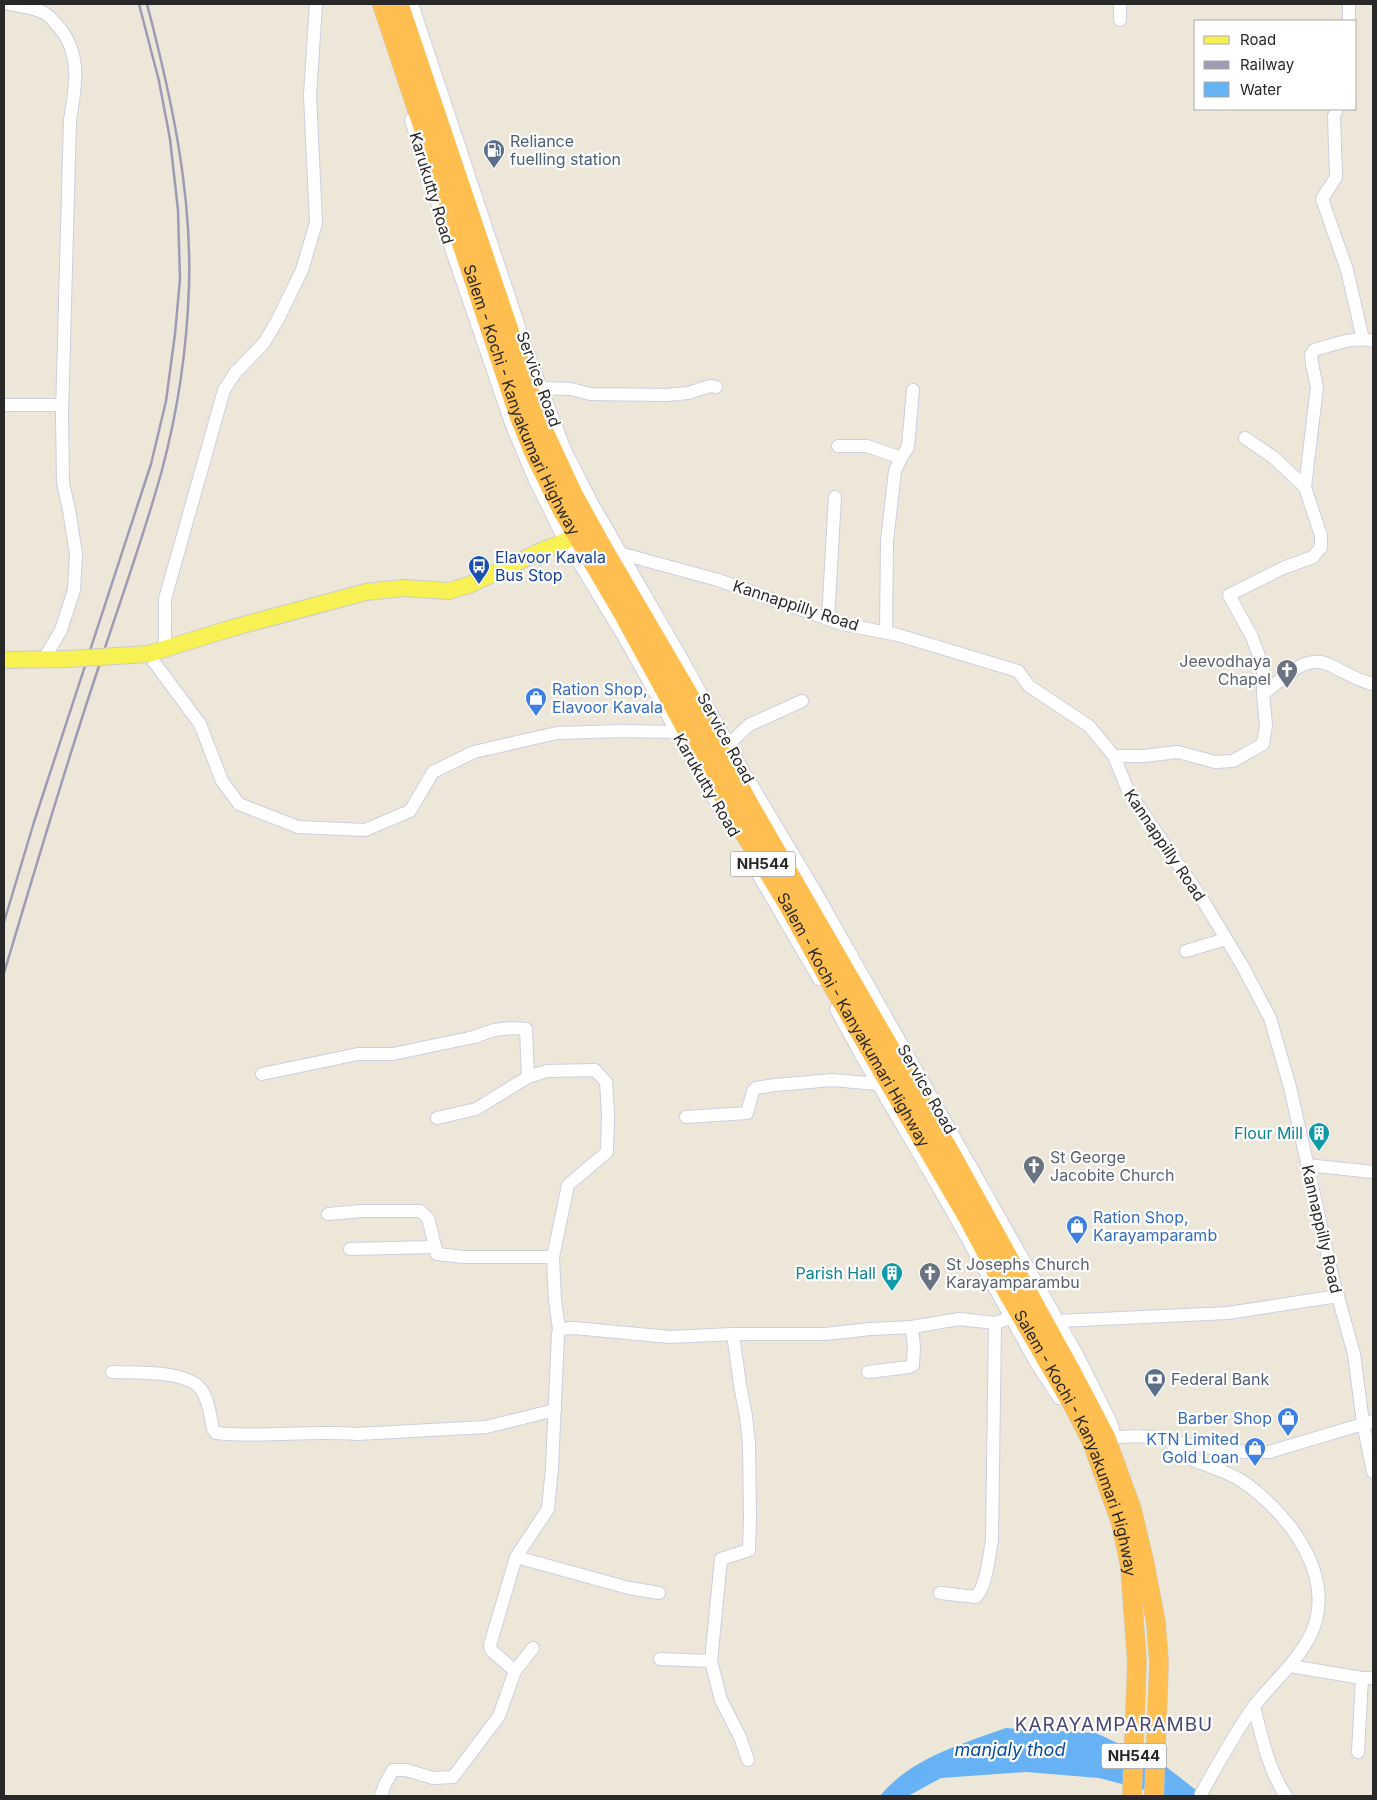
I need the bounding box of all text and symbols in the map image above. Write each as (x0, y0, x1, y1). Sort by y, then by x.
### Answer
legend (1194, 20, 1357, 110)
text: Road (1240, 30, 1276, 49)
text: Railway (1240, 55, 1295, 74)
text: Water (1240, 80, 1282, 99)
street label: Karukutty Road (405, 130, 459, 246)
place label: Reliance fuelling station (510, 131, 621, 169)
fuel station icon: Reliance fuelling station (482, 138, 506, 169)
street label: Salem - Kochi - Kanyakumari Highway (459, 262, 585, 539)
street label: Service Road (512, 328, 566, 430)
place label: Elavoor Kavala Bus Stop (495, 547, 606, 585)
bus stop icon: Elavoor Kavala Bus Stop (467, 554, 491, 585)
street label: Kannappilly Road (731, 575, 861, 635)
place label: Jeevodhaya Chapel (1179, 651, 1271, 689)
church icon: Jeevodhaya Chapel (1275, 658, 1299, 689)
place label: Ration Shop, Elavoor Kavala (552, 679, 663, 717)
shop icon: Ration Shop, Elavoor Kavala (524, 686, 548, 717)
street label: Service Road (693, 689, 759, 787)
street label: Karukutty Road (669, 730, 745, 840)
street label: Kannappilly Road (1120, 785, 1210, 905)
road number: NH544 (730, 852, 796, 876)
street label: Salem - Kochi - Kanyakumari Highway (773, 889, 934, 1151)
street label: Service Road (893, 1041, 961, 1137)
building icon: Flour Mill (1307, 1121, 1331, 1152)
place label: Flour Mill (1234, 1123, 1303, 1143)
place label: St George Jacobite Church (1050, 1147, 1174, 1185)
church icon: St George Jacobite Church (1022, 1154, 1046, 1185)
street label: Kannappilly Road (1298, 1163, 1346, 1295)
place label: Ration Shop, Karayamparamb (1093, 1207, 1217, 1245)
shop icon: Ration Shop, Karayamparamb (1065, 1214, 1089, 1245)
place label: St Josephs Church Karayamparambu (946, 1254, 1090, 1292)
building icon: Parish Hall (880, 1261, 904, 1292)
church icon: St Josephs Church Karayamparambu (918, 1261, 942, 1292)
place label: Parish Hall (796, 1263, 876, 1283)
street label: Salem - Kochi - Kanyakumari Highway (1010, 1306, 1141, 1577)
bank icon: Federal Bank (1143, 1367, 1167, 1398)
place label: Federal Bank (1171, 1369, 1270, 1389)
shop icon: Barber Shop (1276, 1406, 1300, 1437)
place label: Barber Shop (1178, 1408, 1272, 1428)
place label: KTN Limited Gold Loan (1146, 1429, 1239, 1467)
shop icon: KTN Limited Gold Loan (1243, 1436, 1267, 1467)
district label: KARAYAMPARAMBU (1015, 1713, 1213, 1736)
water label: manjaly thod (955, 1739, 1065, 1760)
road number: NH544 (1102, 1744, 1166, 1768)

